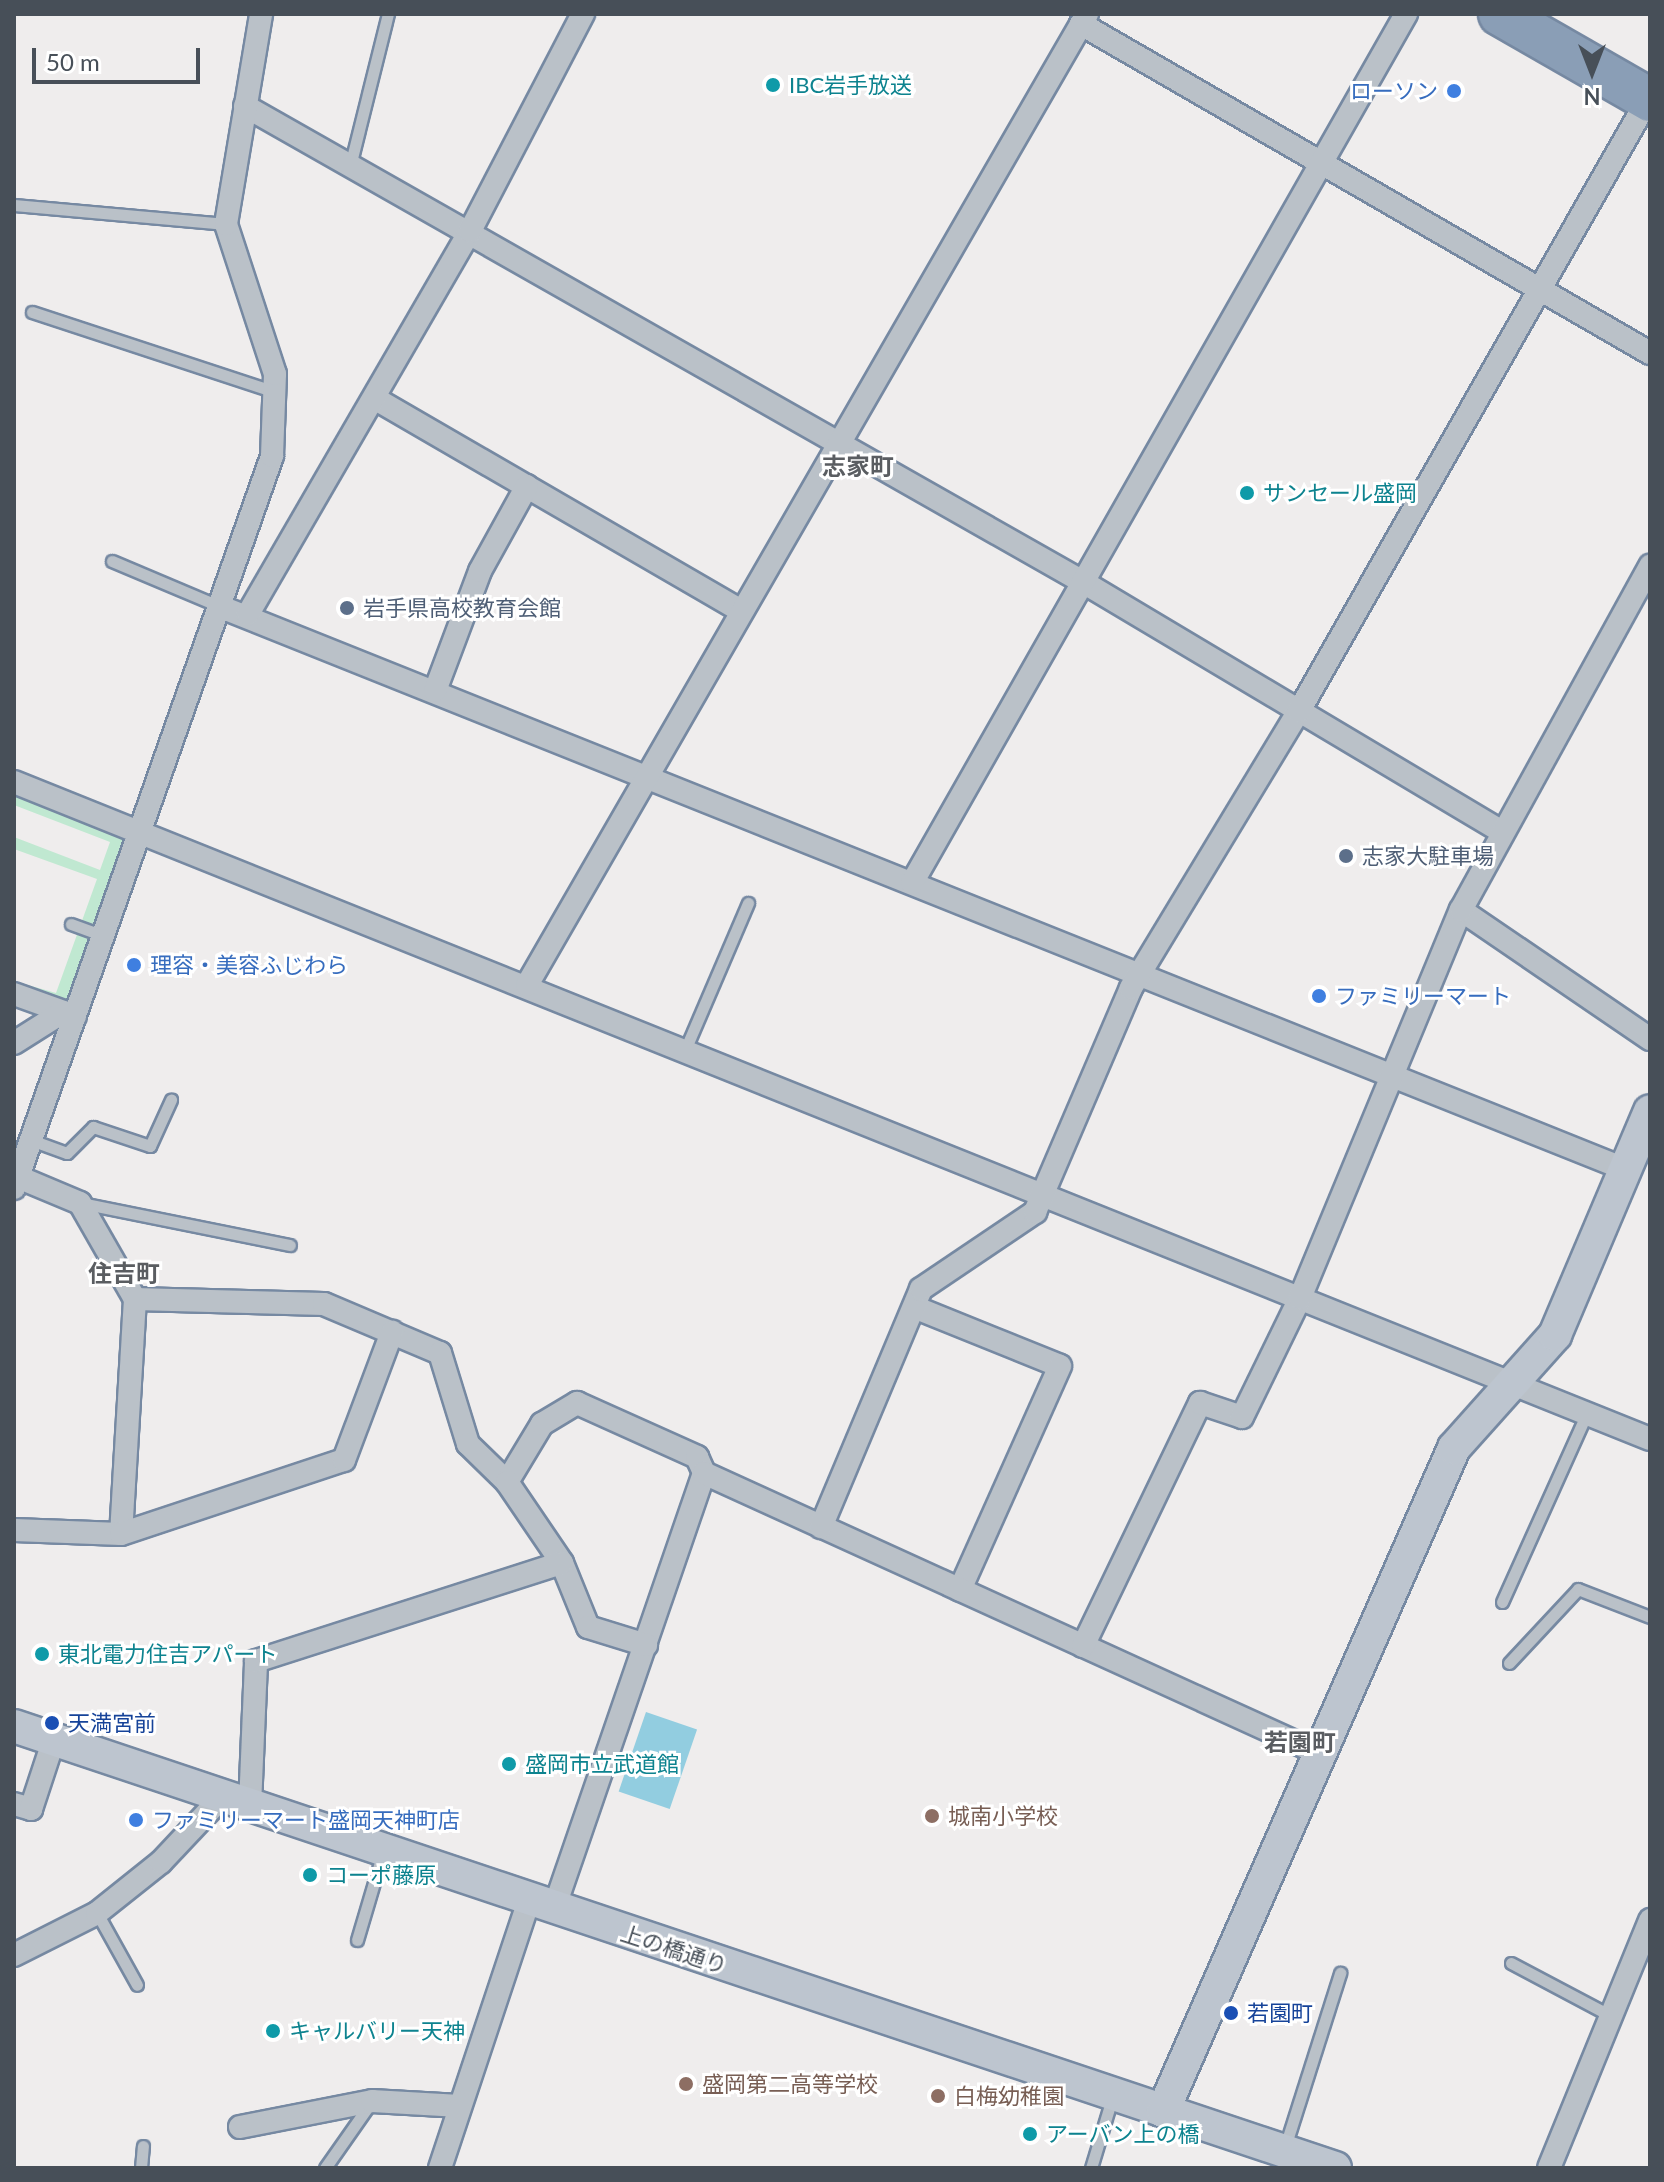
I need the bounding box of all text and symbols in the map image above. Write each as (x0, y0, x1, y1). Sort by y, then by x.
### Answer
scale bar (36, 32, 204, 82)
north arrow (1552, 32, 1632, 112)
text: 50 m (46, 47, 100, 76)
place label: IBC岩手放送 (789, 72, 912, 98)
marker: IBC岩手放送 (764, 76, 782, 94)
place label: ローソン (1350, 78, 1438, 104)
marker: ローソン (1445, 82, 1463, 100)
text: N (1584, 83, 1600, 110)
district label: 志家町 (822, 452, 894, 480)
place label: サンセール盛岡 (1263, 480, 1417, 506)
marker: サンセール盛岡 (1238, 484, 1256, 502)
place label: 岩手県高校教育会館 (363, 595, 561, 621)
marker: 岩手県高校教育会館 (338, 599, 356, 617)
place label: 志家大駐車場 (1362, 843, 1494, 869)
marker: 志家大駐車場 (1337, 847, 1355, 865)
place label: 理容・美容ふじわら (150, 952, 348, 978)
marker: 理容・美容ふじわら (125, 956, 143, 974)
place label: ファミリーマート (1335, 983, 1511, 1009)
marker: ファミリーマート (1310, 987, 1328, 1005)
district label: 住吉町 (88, 1259, 160, 1287)
place label: 東北電力住吉アパート (58, 1641, 278, 1667)
marker: 東北電力住吉アパート (33, 1645, 51, 1663)
place label: 天満宮前 (68, 1710, 156, 1736)
marker: 天満宮前 (43, 1714, 61, 1732)
district label: 若園町 (1264, 1728, 1336, 1756)
place label: 盛岡市立武道館 (525, 1751, 679, 1777)
marker: 盛岡市立武道館 (500, 1755, 518, 1773)
place label: 城南小学校 (948, 1803, 1058, 1829)
place label: ファミリーマート盛岡天神町店 (152, 1807, 460, 1833)
marker: 城南小学校 (923, 1807, 941, 1825)
marker: ファミリーマート盛岡天神町店 (127, 1811, 145, 1829)
place label: コーポ藤原 (326, 1862, 436, 1888)
marker: コーポ藤原 (301, 1866, 319, 1884)
street label: 上の橋通り (618, 1919, 730, 1979)
place label: 若園町 (1247, 2000, 1313, 2026)
marker: 若園町 (1222, 2004, 1240, 2022)
place label: キャルバリー天神 (289, 2018, 465, 2044)
marker: キャルバリー天神 (264, 2022, 282, 2040)
place label: 盛岡第二高等学校 (702, 2071, 878, 2097)
marker: 盛岡第二高等学校 (677, 2075, 695, 2093)
place label: 白梅幼稚園 (954, 2083, 1064, 2109)
marker: 白梅幼稚園 (929, 2087, 947, 2105)
place label: アーバン上の橋 (1046, 2121, 1199, 2147)
marker: アーバン上の橋 (1021, 2125, 1039, 2143)

